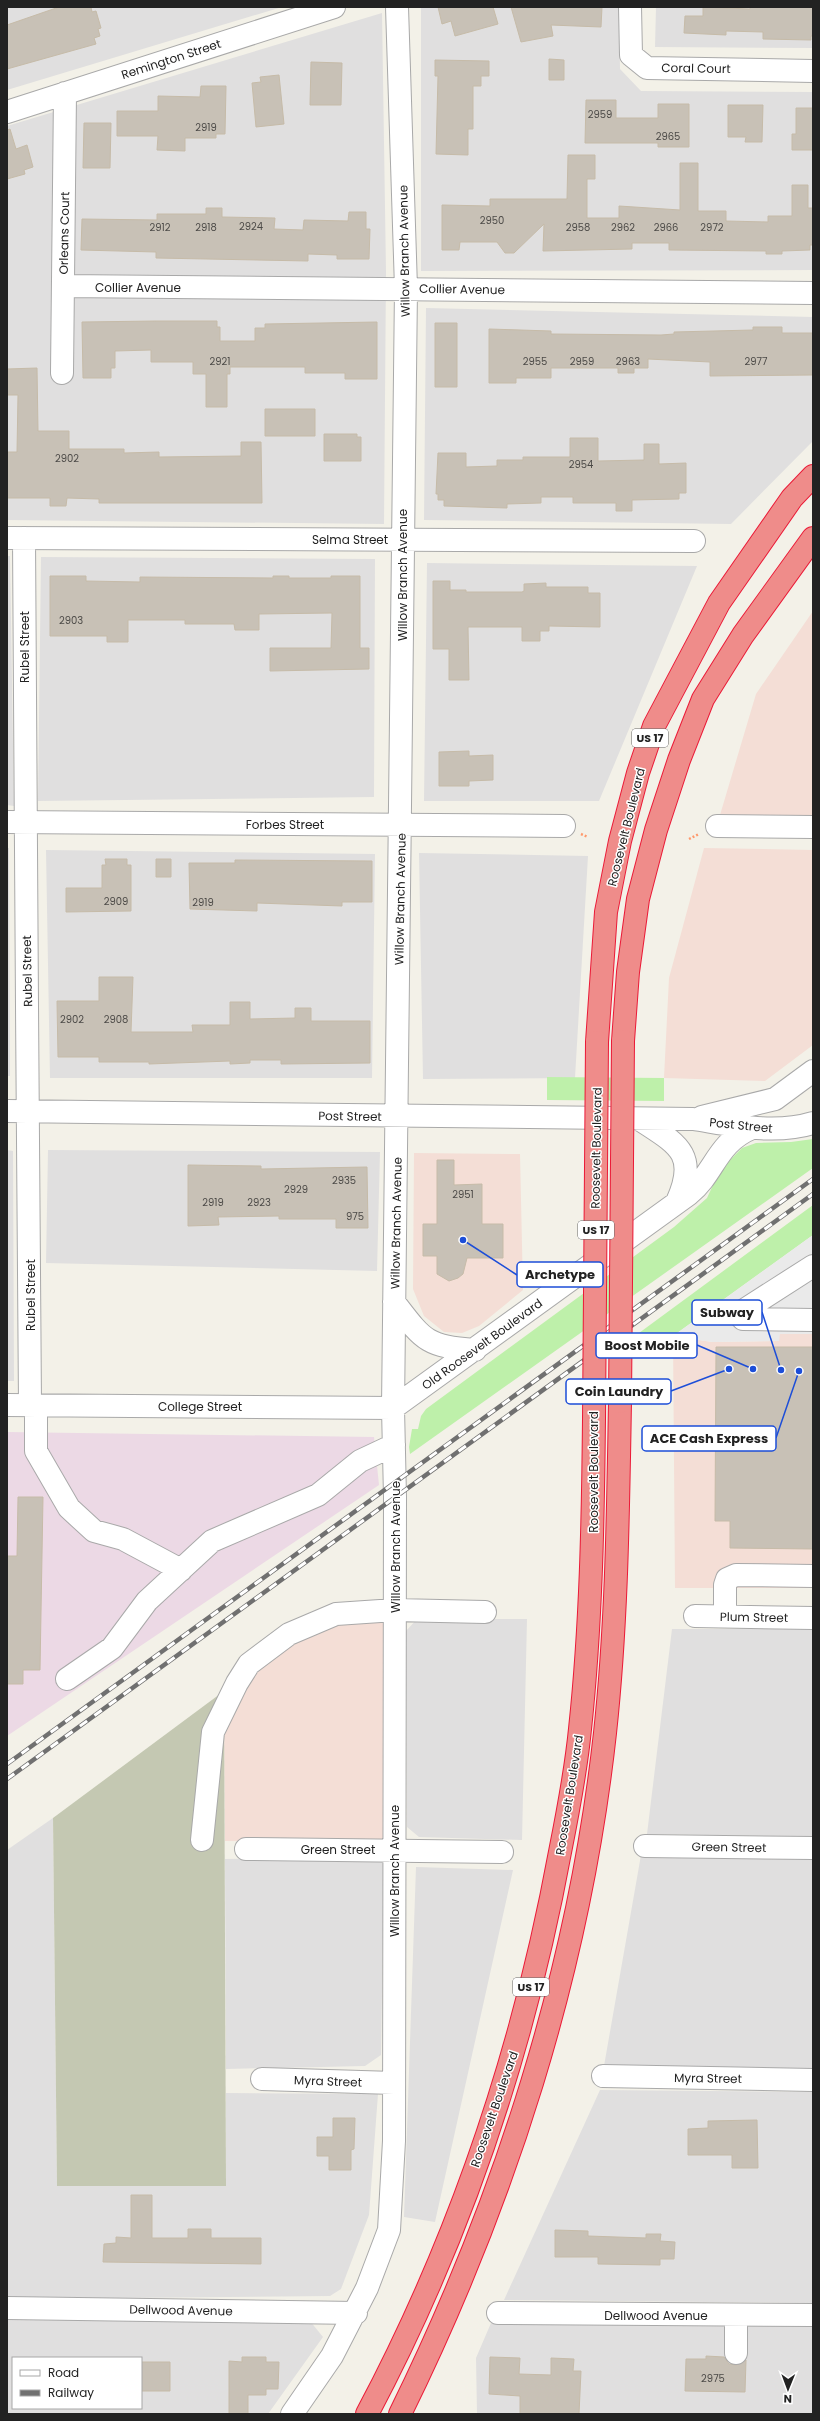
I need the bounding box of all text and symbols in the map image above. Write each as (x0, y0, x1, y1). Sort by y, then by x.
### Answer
street label: Remington Street (119, 35, 223, 83)
street label: Coral Court (661, 59, 731, 77)
house number: 2959 (588, 107, 612, 122)
house number: 2919 (195, 120, 217, 135)
house number: 2965 (656, 129, 680, 144)
street label: Willow Branch Avenue (394, 185, 414, 317)
street label: Orleans Court (55, 191, 73, 275)
house number: 2950 (480, 213, 504, 228)
house number: 2924 (239, 219, 263, 234)
house number: 2912 (150, 220, 171, 235)
house number: 2918 (195, 220, 217, 235)
house number: 2958 (566, 220, 590, 235)
house number: 2962 (611, 220, 635, 235)
house number: 2966 (654, 220, 678, 235)
house number: 2972 (700, 220, 724, 235)
street label: Collier Avenue (95, 279, 181, 296)
street label: Collier Avenue (419, 280, 505, 298)
house number: 2921 (210, 354, 231, 369)
house number: 2955 (523, 354, 547, 369)
house number: 2959 (570, 354, 594, 369)
house number: 2963 (616, 354, 640, 369)
house number: 2977 (745, 354, 768, 369)
house number: 2902 (55, 451, 79, 466)
house number: 2954 (569, 457, 593, 472)
street label: Willow Branch Avenue (394, 509, 411, 641)
street label: Selma Street (312, 531, 388, 548)
street label: Rubel Street (16, 611, 33, 683)
house number: 2903 (59, 613, 83, 628)
road number: US 17 (632, 729, 668, 747)
street label: Roosevelt Boulevard (603, 766, 649, 888)
street label: Forbes Street (246, 816, 324, 833)
street label: Willow Branch Avenue (390, 833, 410, 965)
house number: 2909 (104, 894, 128, 909)
house number: 2919 (192, 895, 214, 910)
street label: Rubel Street (18, 935, 36, 1007)
house number: 2902 (60, 1012, 84, 1027)
house number: 2908 (104, 1012, 128, 1027)
street label: Roosevelt Boulevard (586, 1087, 606, 1209)
street label: Post Street (318, 1107, 382, 1125)
street label: Post Street (708, 1113, 774, 1137)
street label: Willow Branch Avenue (386, 1157, 406, 1289)
house number: 2935 (332, 1173, 356, 1188)
house number: 2929 (284, 1182, 308, 1197)
house number: 2951 (452, 1187, 474, 1202)
house number: 2919 (202, 1195, 224, 1210)
house number: 2923 (247, 1195, 271, 1210)
house number: 975 (346, 1209, 364, 1224)
road number: US 17 (578, 1221, 614, 1239)
street label: Rubel Street (22, 1259, 39, 1331)
callout: Archetype (517, 1262, 603, 1287)
text: Archetype (525, 1265, 595, 1284)
street label: Old Roosevelt Boulevard (418, 1294, 546, 1394)
callout: Subway (692, 1300, 762, 1325)
text: Subway (700, 1303, 755, 1322)
callout: Boost Mobile (596, 1333, 697, 1358)
text: Boost Mobile (604, 1336, 690, 1355)
callout: Coin Laundry (566, 1379, 671, 1404)
text: Coin Laundry (575, 1382, 664, 1401)
street label: College Street (158, 1398, 242, 1415)
street label: Roosevelt Boulevard (585, 1411, 602, 1533)
callout: ACE Cash Express (642, 1426, 776, 1451)
text: ACE Cash Express (650, 1429, 768, 1448)
street label: Willow Branch Avenue (387, 1481, 404, 1613)
street label: Plum Street (720, 1608, 788, 1626)
street label: Roosevelt Boulevard (551, 1734, 587, 1856)
street label: Willow Branch Avenue (386, 1805, 403, 1937)
street label: Green Street (691, 1838, 767, 1856)
street label: Green Street (301, 1841, 375, 1858)
road number: US 17 (513, 1978, 549, 1996)
street label: Roosevelt Boulevard (466, 2049, 522, 2169)
street label: Myra Street (674, 2069, 742, 2087)
street label: Myra Street (294, 2071, 362, 2091)
street label: Dellwood Avenue (129, 2301, 233, 2319)
street label: Dellwood Avenue (604, 2307, 708, 2324)
legend (12, 2357, 142, 2409)
text: Road (48, 2364, 79, 2381)
north arrow (768, 2369, 808, 2409)
house number: 2975 (701, 2371, 725, 2386)
text: Railway (48, 2384, 94, 2401)
text: N (784, 2391, 792, 2407)

